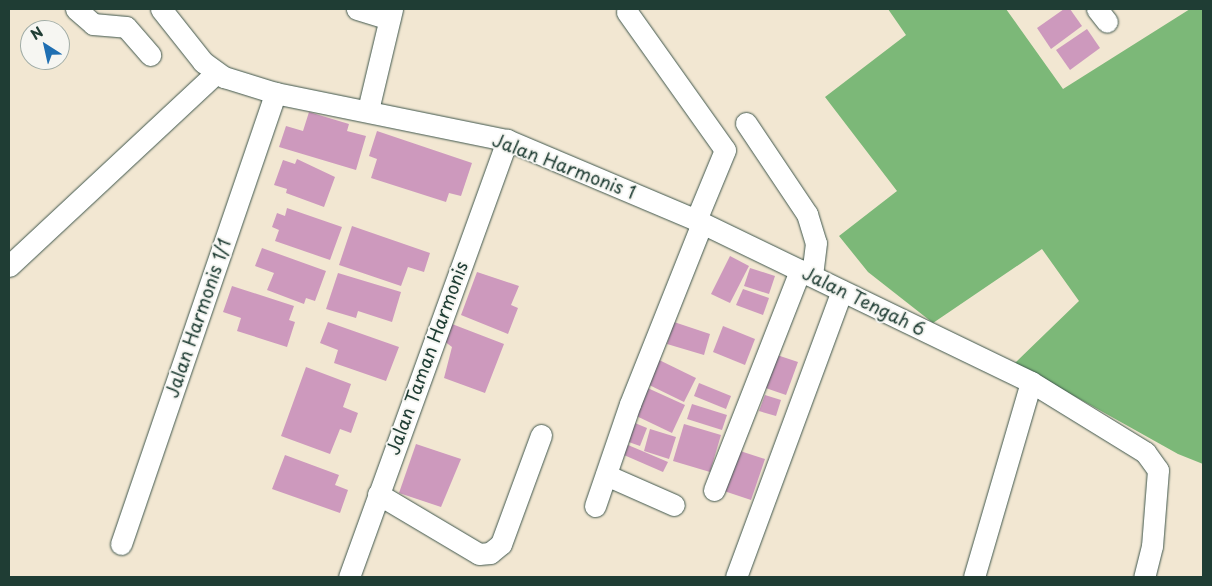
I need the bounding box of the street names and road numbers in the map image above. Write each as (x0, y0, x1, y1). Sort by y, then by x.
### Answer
street label: Jalan Harmonis 1 (488, 128, 640, 204)
street label: Jalan Harmonis 1/1 (160, 235, 236, 401)
street label: Jalan Taman Harmonis (382, 258, 472, 458)
street label: Jalan Tengah 6 (798, 261, 930, 341)

